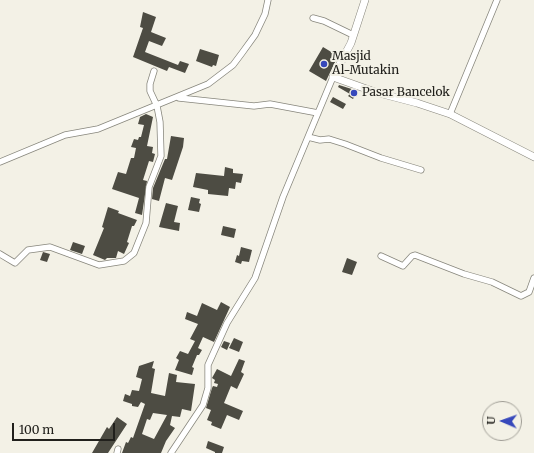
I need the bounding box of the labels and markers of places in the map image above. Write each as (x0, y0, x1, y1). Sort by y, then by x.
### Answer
place label: Masjid Al-Mutakin (332, 50, 399, 78)
marker: Masjid Al-Mutakin (319, 59, 329, 69)
place label: Pasar Bancelok (362, 86, 450, 100)
marker: Pasar Bancelok (349, 88, 359, 98)

